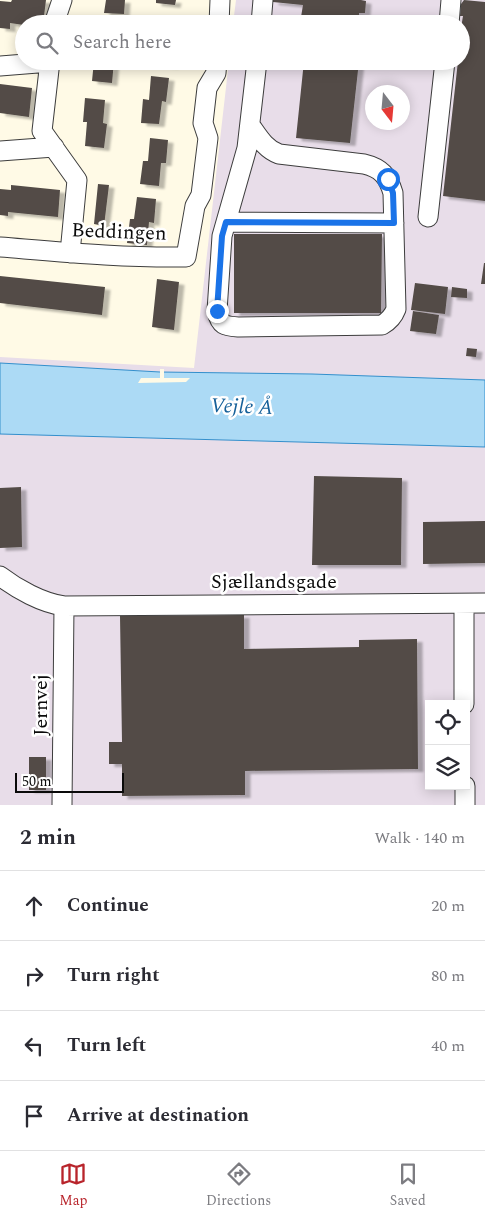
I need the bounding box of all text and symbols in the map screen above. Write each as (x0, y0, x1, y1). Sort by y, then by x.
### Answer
search box (15, 15, 470, 70)
text: Search here (73, 28, 172, 57)
icon: search (33, 29, 61, 57)
north arrow (365, 85, 410, 130)
route start (377, 168, 400, 191)
street label: Beddingen (71, 215, 167, 249)
route end (206, 300, 229, 323)
water label: Vejle Å (210, 390, 274, 424)
street label: Sjællandsgade (211, 567, 337, 597)
street label: Jernvej (26, 674, 56, 736)
map controls (425, 700, 470, 790)
button: locate (425, 700, 470, 745)
button: layers (425, 745, 470, 790)
scale bar (15, 770, 124, 793)
text: 50 m (22, 771, 52, 792)
text: 2 min (20, 822, 76, 854)
text: Walk · 140 m (374, 826, 465, 850)
text: Continue (67, 891, 149, 920)
icon: ahead (20, 892, 48, 920)
text: 20 m (431, 894, 465, 918)
text: Turn right (67, 961, 160, 990)
icon: right (20, 962, 48, 990)
text: 80 m (431, 964, 465, 988)
text: Turn left (67, 1031, 146, 1060)
icon: left (20, 1032, 48, 1060)
text: 40 m (431, 1034, 465, 1058)
text: Arrive at destination (67, 1101, 249, 1130)
icon: arrive (20, 1102, 48, 1130)
tab: Map (59, 1160, 87, 1211)
tab: Directions (206, 1160, 271, 1211)
tab: Saved (390, 1160, 426, 1211)

